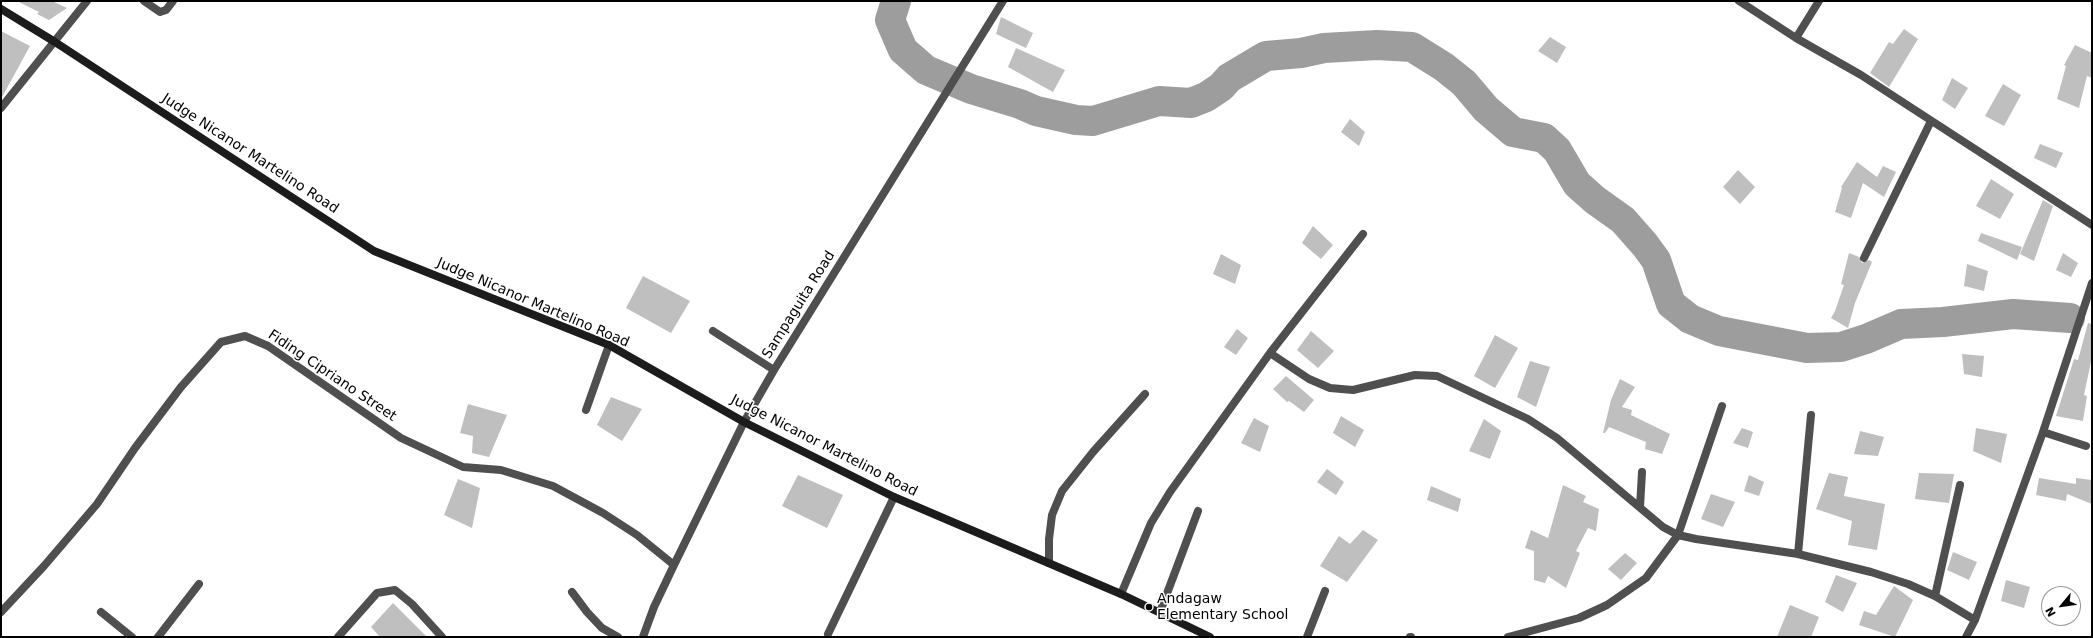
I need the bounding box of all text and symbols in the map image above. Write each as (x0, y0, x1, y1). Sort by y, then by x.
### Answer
street label: Judge Nicanor Martelino Road (158, 90, 342, 218)
street label: Sampaguita Road (759, 248, 839, 362)
street label: Judge Nicanor Martelino Road (434, 255, 632, 351)
street label: Fiding Cipriano Street (265, 327, 399, 425)
street label: Judge Nicanor Martelino Road (728, 391, 920, 501)
north arrow (2041, 586, 2081, 626)
place label: Andagaw Elementary School (1157, 591, 1289, 624)
marker: Andagaw Elementary School (1144, 602, 1154, 612)
text: N (2043, 604, 2059, 619)

